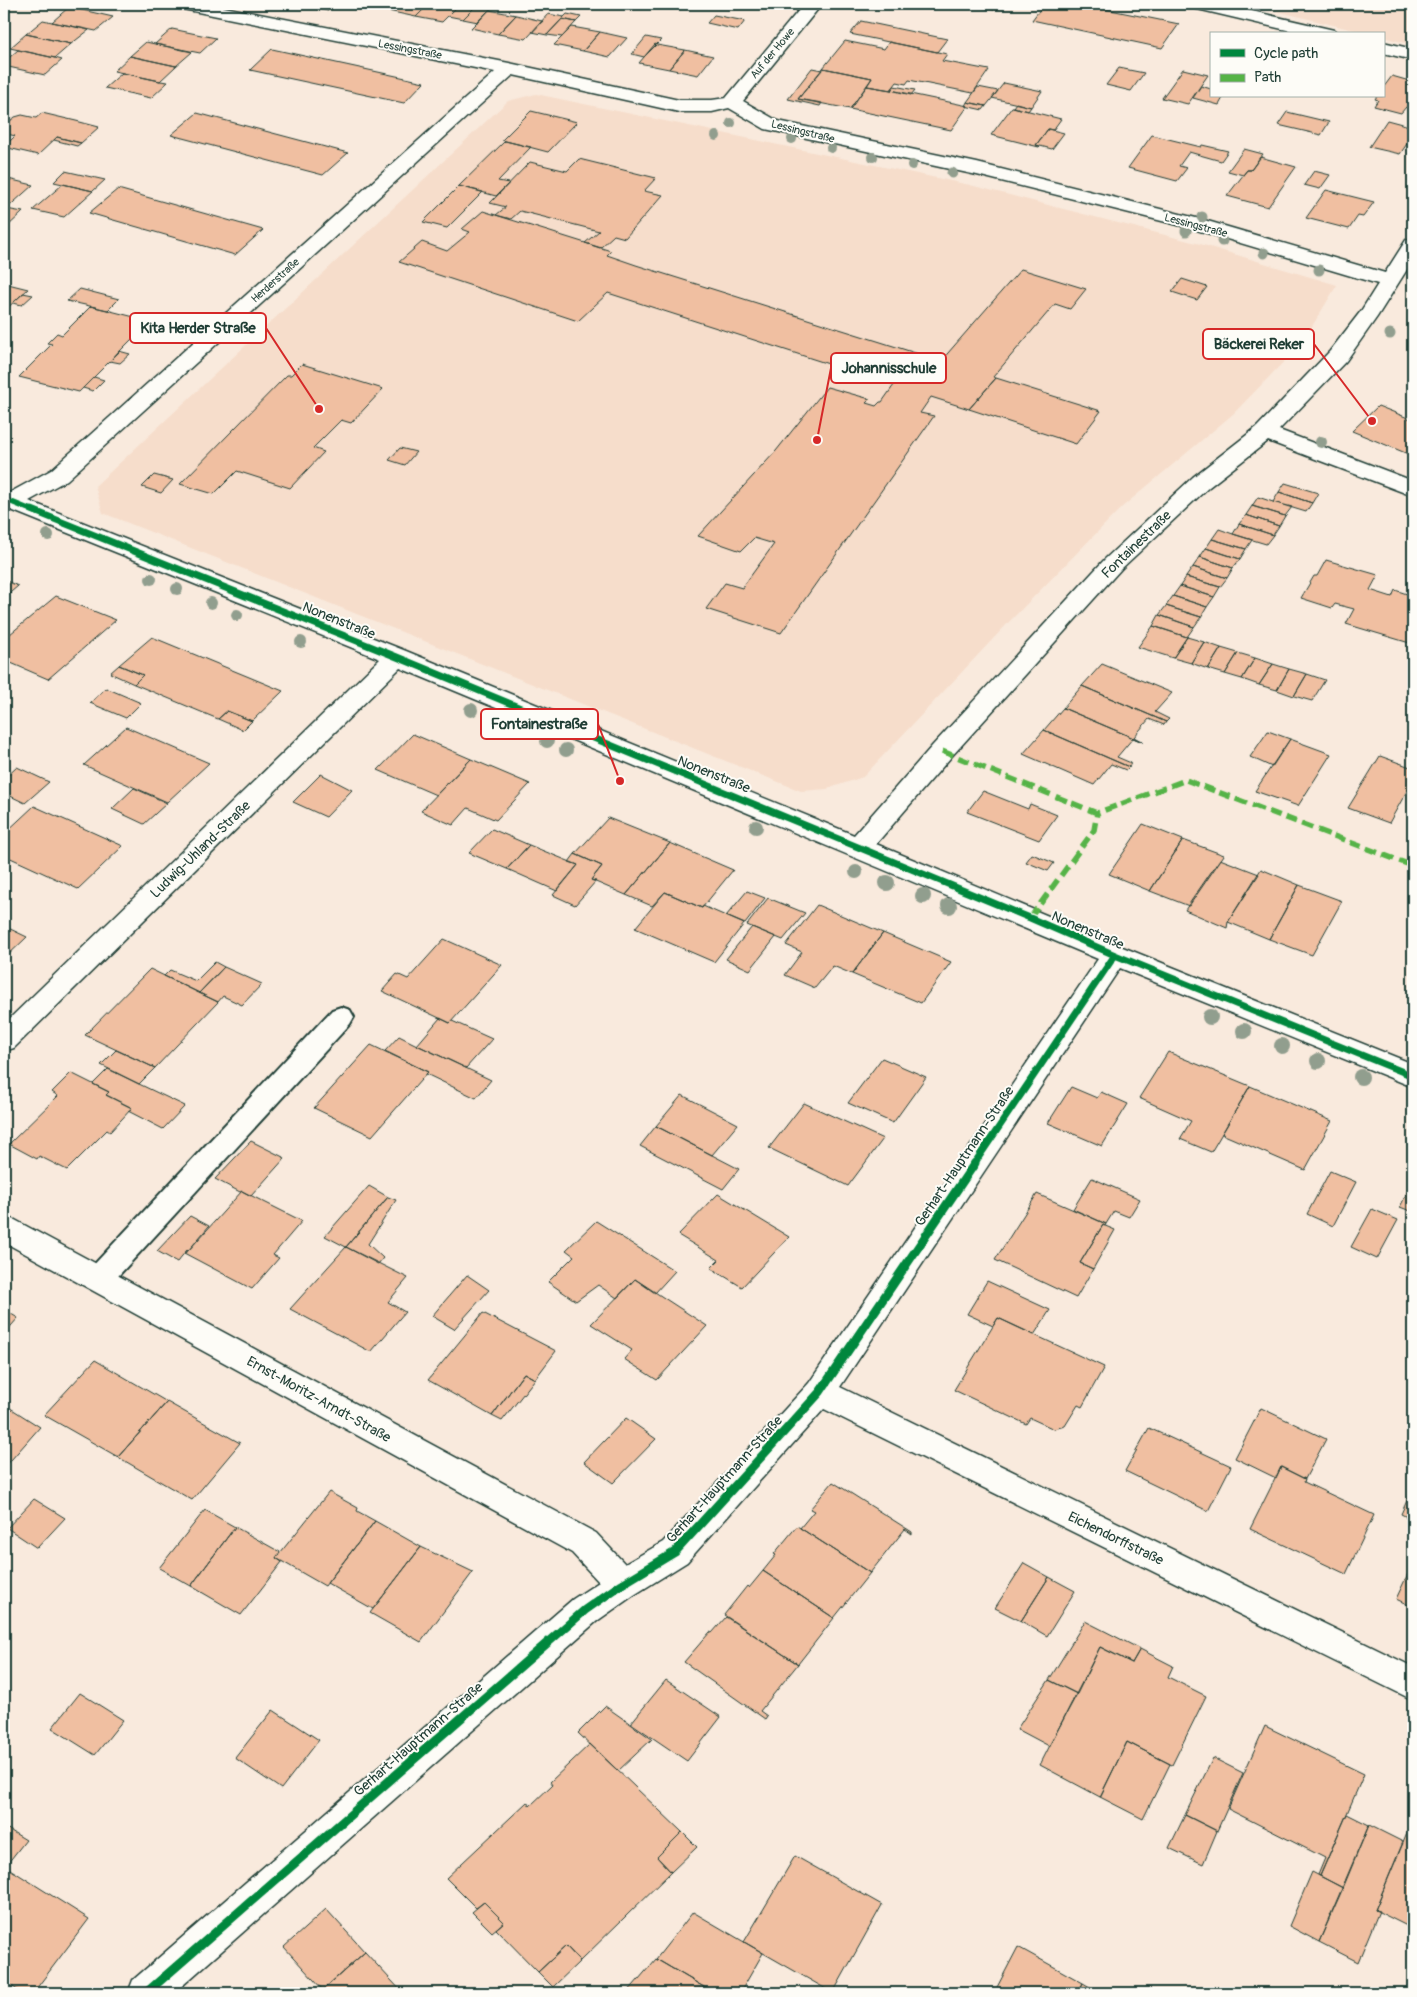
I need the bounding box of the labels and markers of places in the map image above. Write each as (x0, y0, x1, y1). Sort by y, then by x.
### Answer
callout: Kita Herder Straße (130, 313, 266, 343)
callout: Bäckerei Reker (1203, 329, 1314, 359)
callout: Johannisschule (831, 353, 946, 383)
callout: Fontainestraße (481, 709, 598, 739)

